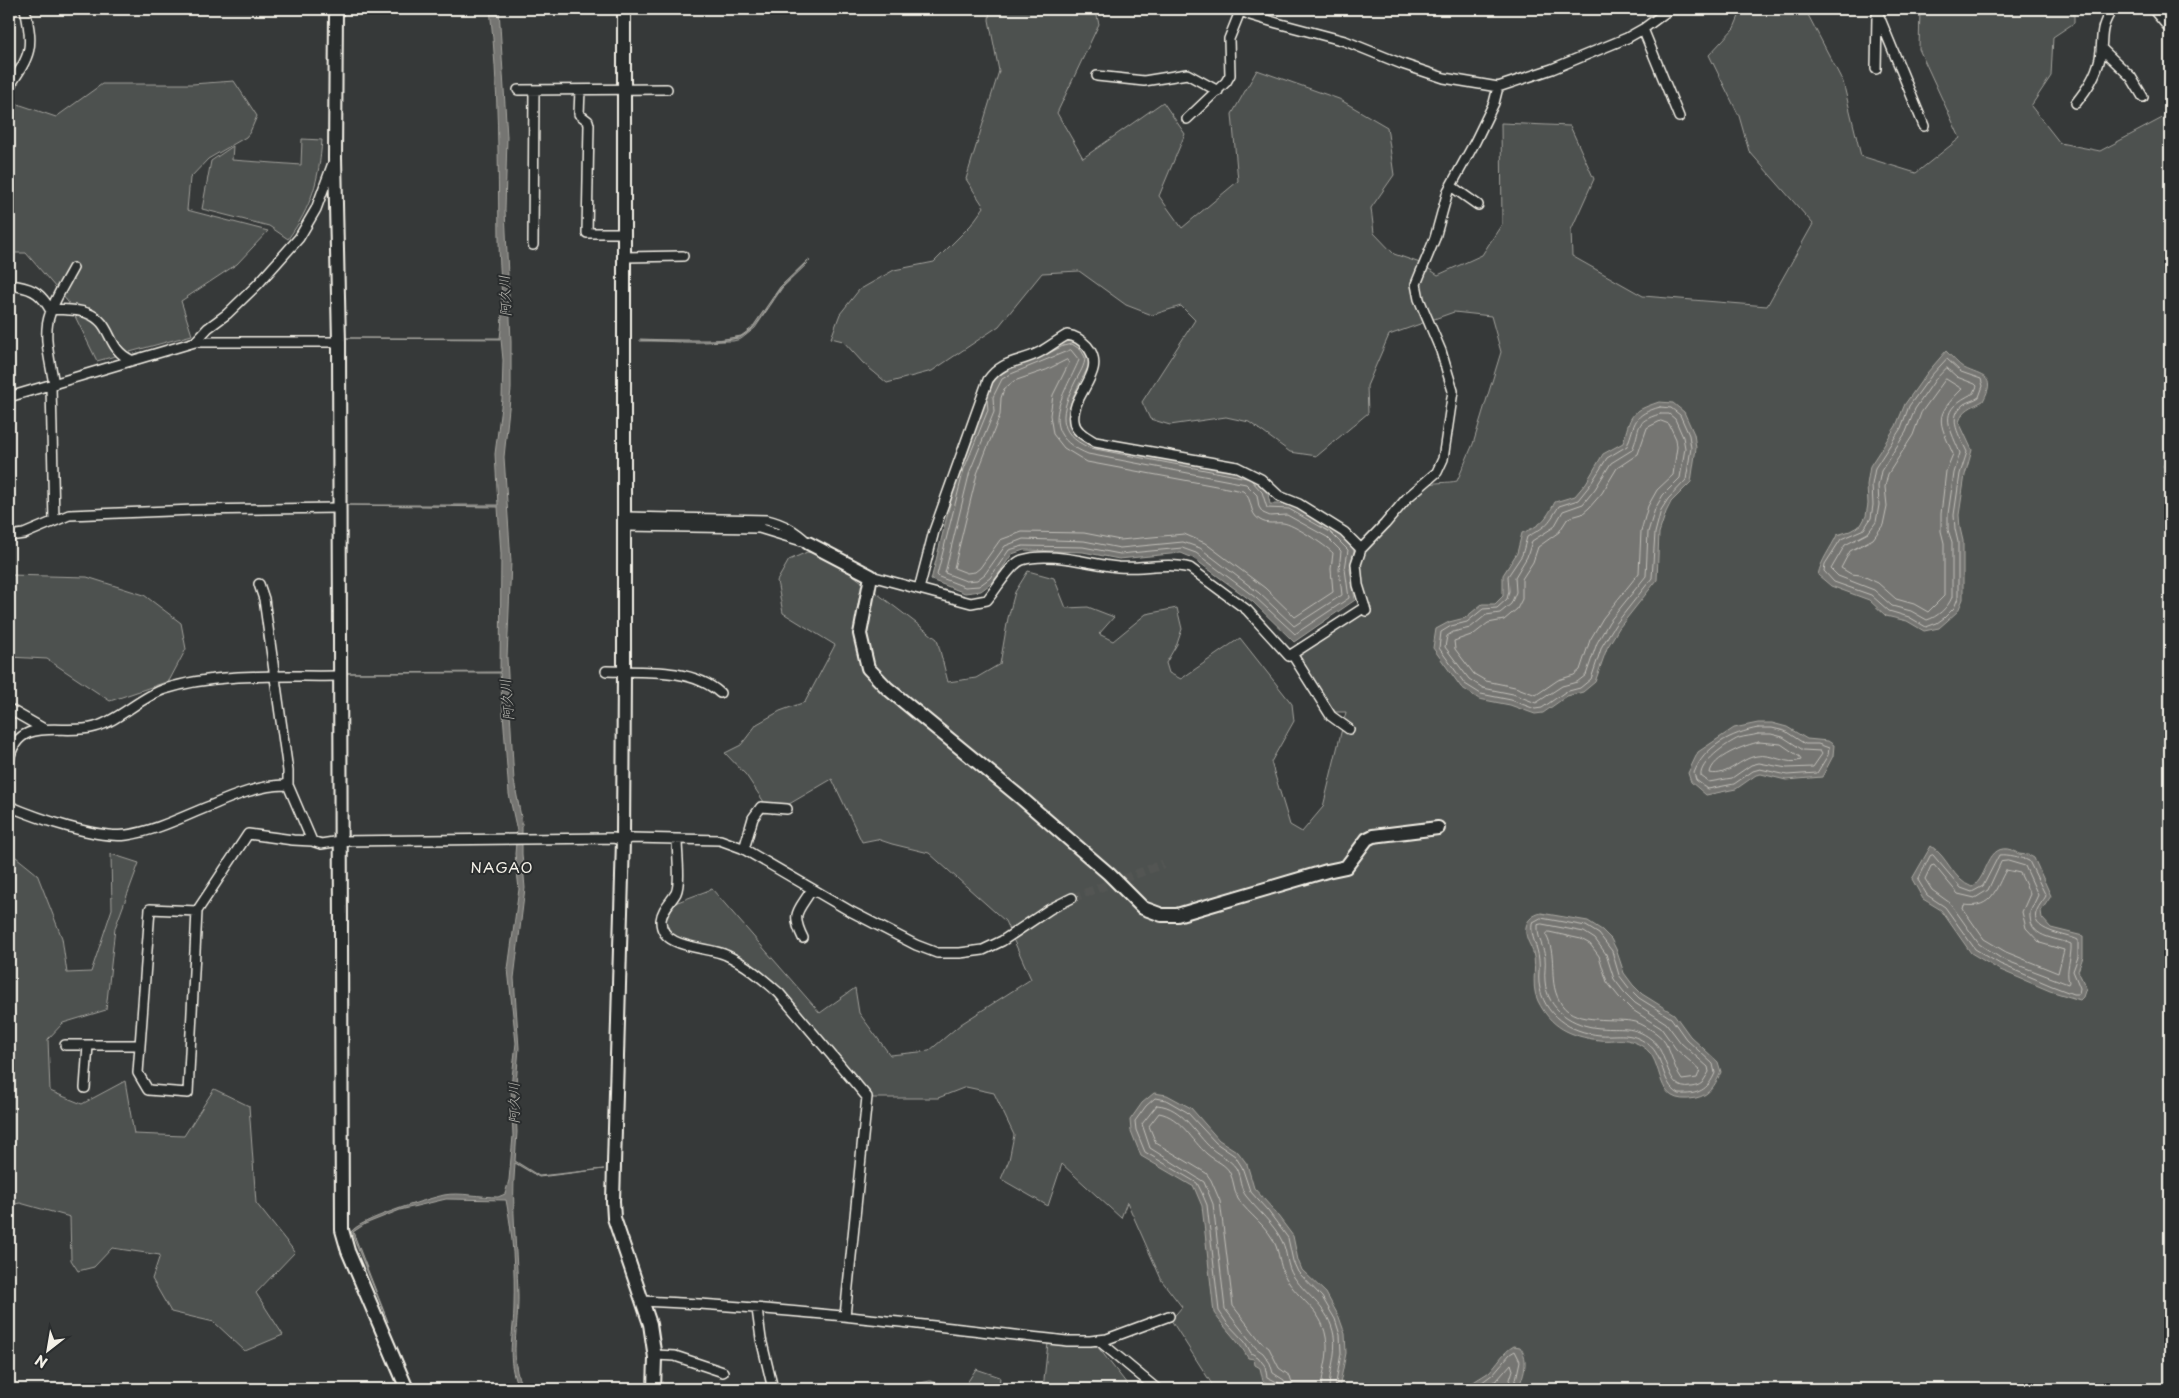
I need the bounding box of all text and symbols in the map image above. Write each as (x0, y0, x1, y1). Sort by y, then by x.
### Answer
water label: 阿久川 (493, 275, 516, 318)
water label: 阿久川 (494, 678, 519, 722)
district label: NAGAO (470, 855, 534, 878)
water label: 阿久川 (503, 1082, 524, 1124)
north arrow (22, 1326, 72, 1376)
text: N (31, 1350, 51, 1373)

